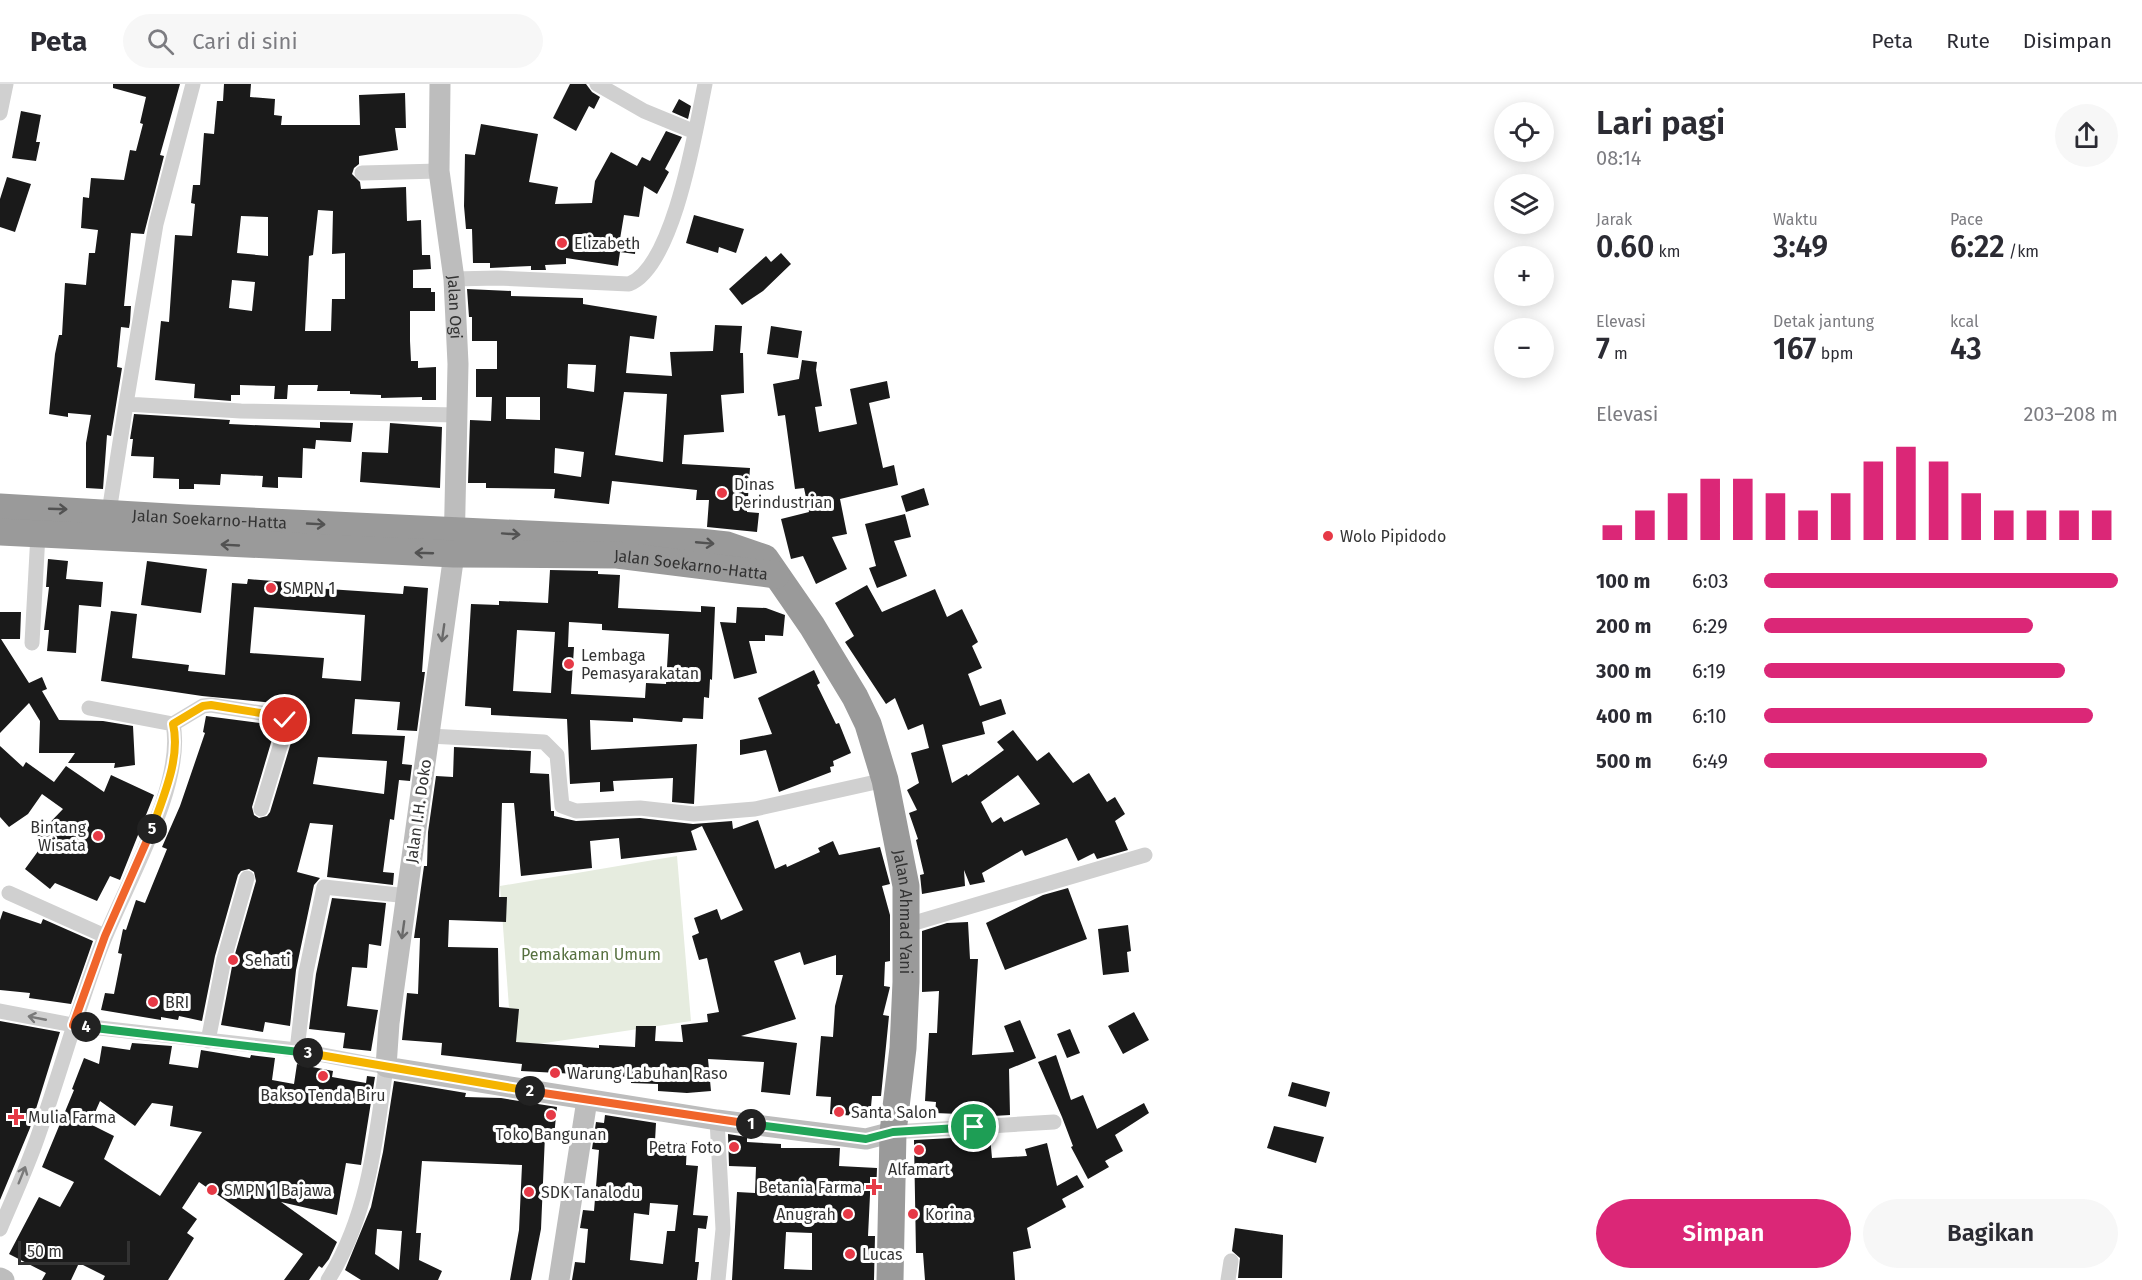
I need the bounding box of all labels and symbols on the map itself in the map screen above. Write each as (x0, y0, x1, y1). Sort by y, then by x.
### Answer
place label: Elizabeth (574, 234, 640, 253)
marker: Elizabeth (555, 236, 569, 250)
street label: Jalan Ogi (444, 274, 466, 340)
place label: Dinas Perindustrian (734, 475, 833, 512)
marker: Dinas Perindustrian (715, 486, 729, 500)
one-way arrow (48, 504, 68, 515)
street label: Jalan Soekarno-Hatta (132, 506, 288, 533)
one-way arrow (305, 519, 325, 530)
place label: Wolo Pipidodo (1340, 527, 1446, 546)
one-way arrow (500, 528, 520, 539)
marker: Wolo Pipidodo (1321, 529, 1335, 543)
one-way arrow (695, 538, 715, 549)
one-way arrow (220, 539, 240, 550)
street label: Jalan Soekarno-Hatta (614, 546, 769, 584)
one-way arrow (415, 548, 435, 559)
place label: SMPN 1 (283, 579, 335, 598)
marker: SMPN 1 (264, 581, 278, 595)
one-way arrow (437, 623, 448, 642)
place label: Lembaga Pemasyarakatan (581, 646, 699, 683)
marker: Lembaga Pemasyarakatan (562, 657, 576, 671)
pin (259, 694, 310, 745)
street label: Jalan I.H. Doko (402, 758, 435, 864)
pin: 5 (137, 814, 167, 844)
place label: Bintang Wisata (30, 818, 87, 855)
marker: Bintang Wisata (91, 829, 105, 843)
street label: Jalan Ahmad Yani (889, 848, 915, 974)
one-way arrow (397, 920, 408, 940)
park label: Pemakaman Umum (521, 945, 661, 964)
place label: Sehati (245, 951, 291, 970)
marker: Sehati (226, 953, 240, 967)
place label: BRI (165, 993, 189, 1012)
marker: BRI (146, 995, 160, 1009)
one-way arrow (27, 1012, 47, 1023)
pin: 4 (71, 1012, 101, 1042)
pin: 3 (293, 1038, 323, 1068)
place label: Warung Labuhan Raso (567, 1064, 728, 1083)
marker: Warung Labuhan Raso (548, 1066, 562, 1080)
marker: Bakso Tenda Biru (316, 1069, 330, 1083)
pin: 2 (515, 1076, 545, 1106)
place label: Bakso Tenda Biru (260, 1086, 386, 1105)
pin (948, 1101, 999, 1152)
place label: Santa Salon (851, 1103, 937, 1122)
marker: Santa Salon (832, 1105, 846, 1119)
place label: Mulia Farma (28, 1108, 116, 1127)
marker: Toko Bangunan (544, 1108, 558, 1122)
pin: 1 (736, 1109, 766, 1139)
marker: Mulia Farma (9, 1110, 23, 1124)
place label: Toko Bangunan (495, 1125, 607, 1144)
place label: Petra Foto (649, 1138, 722, 1157)
marker: Petra Foto (727, 1140, 741, 1154)
marker: Alfamart (912, 1143, 926, 1157)
place label: Alfamart (888, 1160, 950, 1179)
one-way arrow (17, 1166, 28, 1185)
place label: Betania Farma (758, 1178, 862, 1197)
marker: Betania Farma (867, 1180, 881, 1194)
place label: SMPN 1 Bajawa (224, 1181, 332, 1200)
marker: SMPN 1 Bajawa (205, 1183, 219, 1197)
place label: SDK Tanalodu (541, 1183, 641, 1202)
marker: SDK Tanalodu (522, 1185, 536, 1199)
place label: Anugrah (776, 1205, 836, 1224)
place label: Korina (925, 1205, 972, 1224)
marker: Anugrah (841, 1207, 855, 1221)
marker: Korina (906, 1207, 920, 1221)
scale bar (18, 1238, 130, 1266)
place label: Lucas (862, 1245, 903, 1264)
marker: Lucas (843, 1247, 857, 1261)

